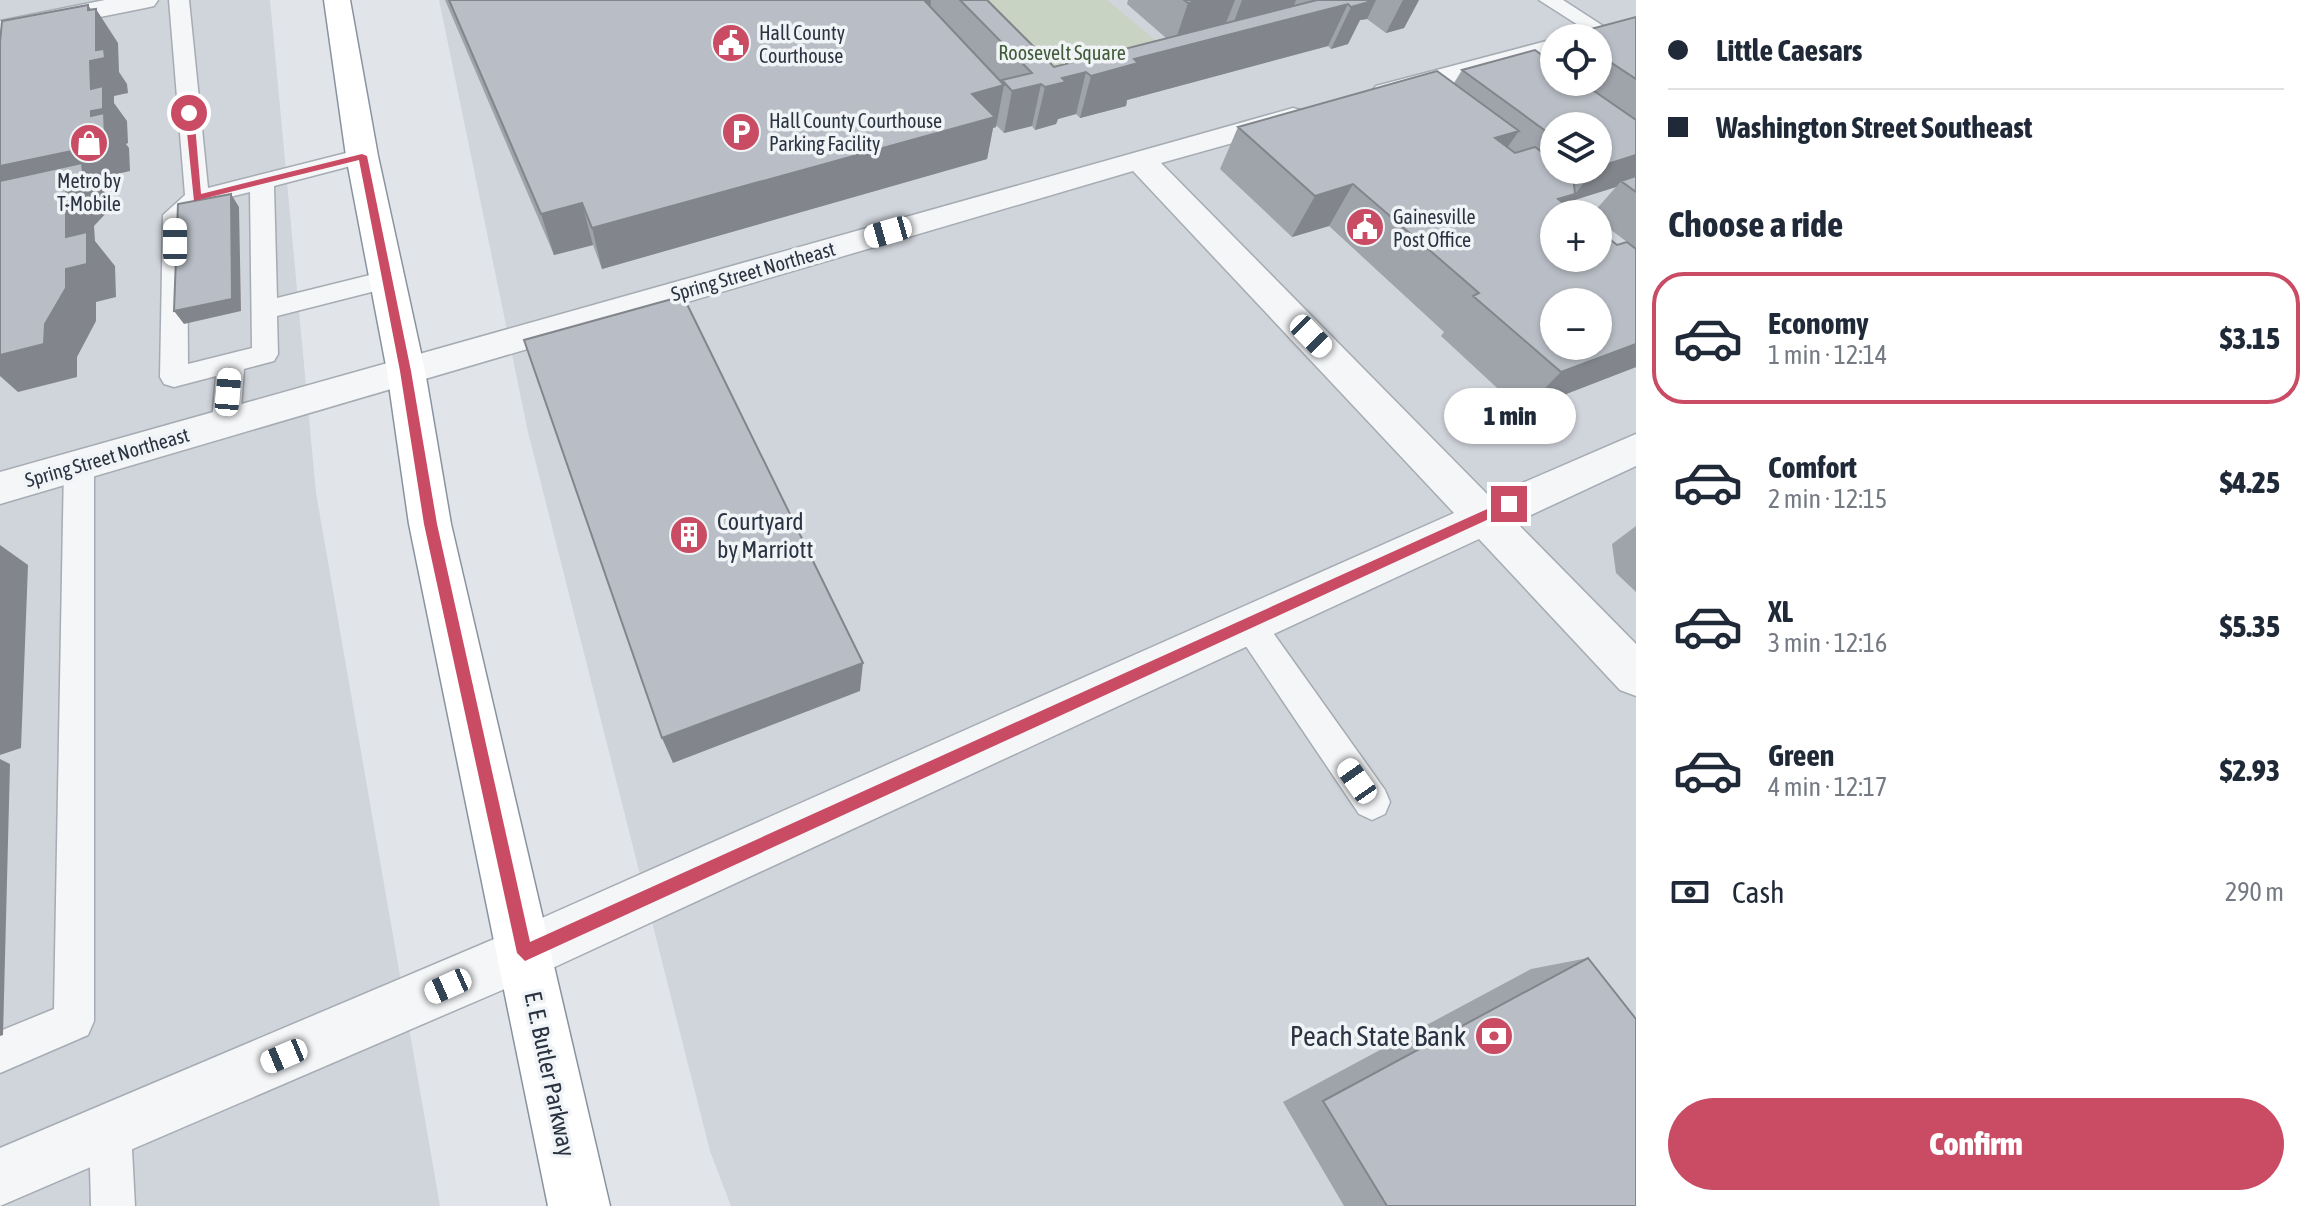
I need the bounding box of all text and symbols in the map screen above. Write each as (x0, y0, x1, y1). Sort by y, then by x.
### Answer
place label: Hall County Courthouse (759, 21, 845, 67)
public building icon: Hall County Courthouse (710, 22, 752, 64)
map controls (1540, 24, 1612, 360)
button: locate (1540, 24, 1612, 96)
text: Little Caesars (1716, 33, 1862, 67)
park label: Roosevelt Square (998, 41, 1126, 64)
route start (171, 95, 207, 131)
place label: Hall County Courthouse Parking Facility (769, 109, 942, 155)
text: Washington Street Southeast (1716, 110, 2033, 144)
parking icon: Hall County Courthouse Parking Facility (720, 111, 762, 153)
button: layers (1540, 112, 1612, 184)
shop icon: Metro by T-Mobile (68, 122, 110, 164)
place label: Metro by T-Mobile (57, 169, 121, 215)
button: + (1540, 200, 1612, 272)
text: Choose a ride (1668, 203, 1843, 245)
place label: Gainesville Post Office (1393, 205, 1476, 251)
public building icon: Gainesville Post Office (1344, 206, 1386, 248)
car (862, 214, 914, 250)
car (163, 218, 187, 266)
street label: Spring Street Northeast (668, 237, 838, 305)
button: − (1540, 288, 1612, 360)
icon: car (1672, 302, 1744, 374)
text: Economy (1768, 306, 1869, 340)
car (1286, 310, 1336, 362)
text: $3.15 (2220, 321, 2280, 355)
text: 1 min · 12:14 (1768, 340, 1887, 370)
car (214, 367, 242, 417)
callout: 1 min (1443, 388, 1575, 444)
text: 1 min (1483, 401, 1537, 431)
street label: Spring Street Northeast (22, 423, 192, 491)
icon: car (1672, 446, 1744, 518)
text: Comfort (1768, 450, 1857, 484)
text: $4.25 (2220, 465, 2280, 499)
text: 2 min · 12:15 (1768, 484, 1887, 514)
route end (1491, 486, 1527, 522)
place label: Courtyard by Marriott (717, 508, 813, 563)
building icon: Courtyard by Marriott (668, 514, 710, 556)
icon: car (1672, 590, 1744, 662)
text: XL (1768, 594, 1793, 628)
text: $5.35 (2220, 609, 2280, 643)
text: 3 min · 12:16 (1768, 628, 1887, 658)
icon: car (1672, 734, 1744, 806)
text: Green (1768, 738, 1834, 772)
text: $2.93 (2220, 753, 2280, 787)
car (1333, 754, 1381, 808)
text: 4 min · 12:17 (1768, 772, 1887, 802)
icon: cash (1668, 870, 1712, 914)
text: Cash (1732, 875, 1785, 909)
text: 290 m (2225, 877, 2284, 907)
car (421, 965, 475, 1007)
street label: E. E. Butler Parkway (519, 989, 581, 1159)
bank icon: Peach State Bank (1473, 1015, 1515, 1057)
place label: Peach State Bank (1290, 1020, 1466, 1052)
car (257, 1036, 311, 1076)
button: Confirm (1668, 1098, 2284, 1190)

